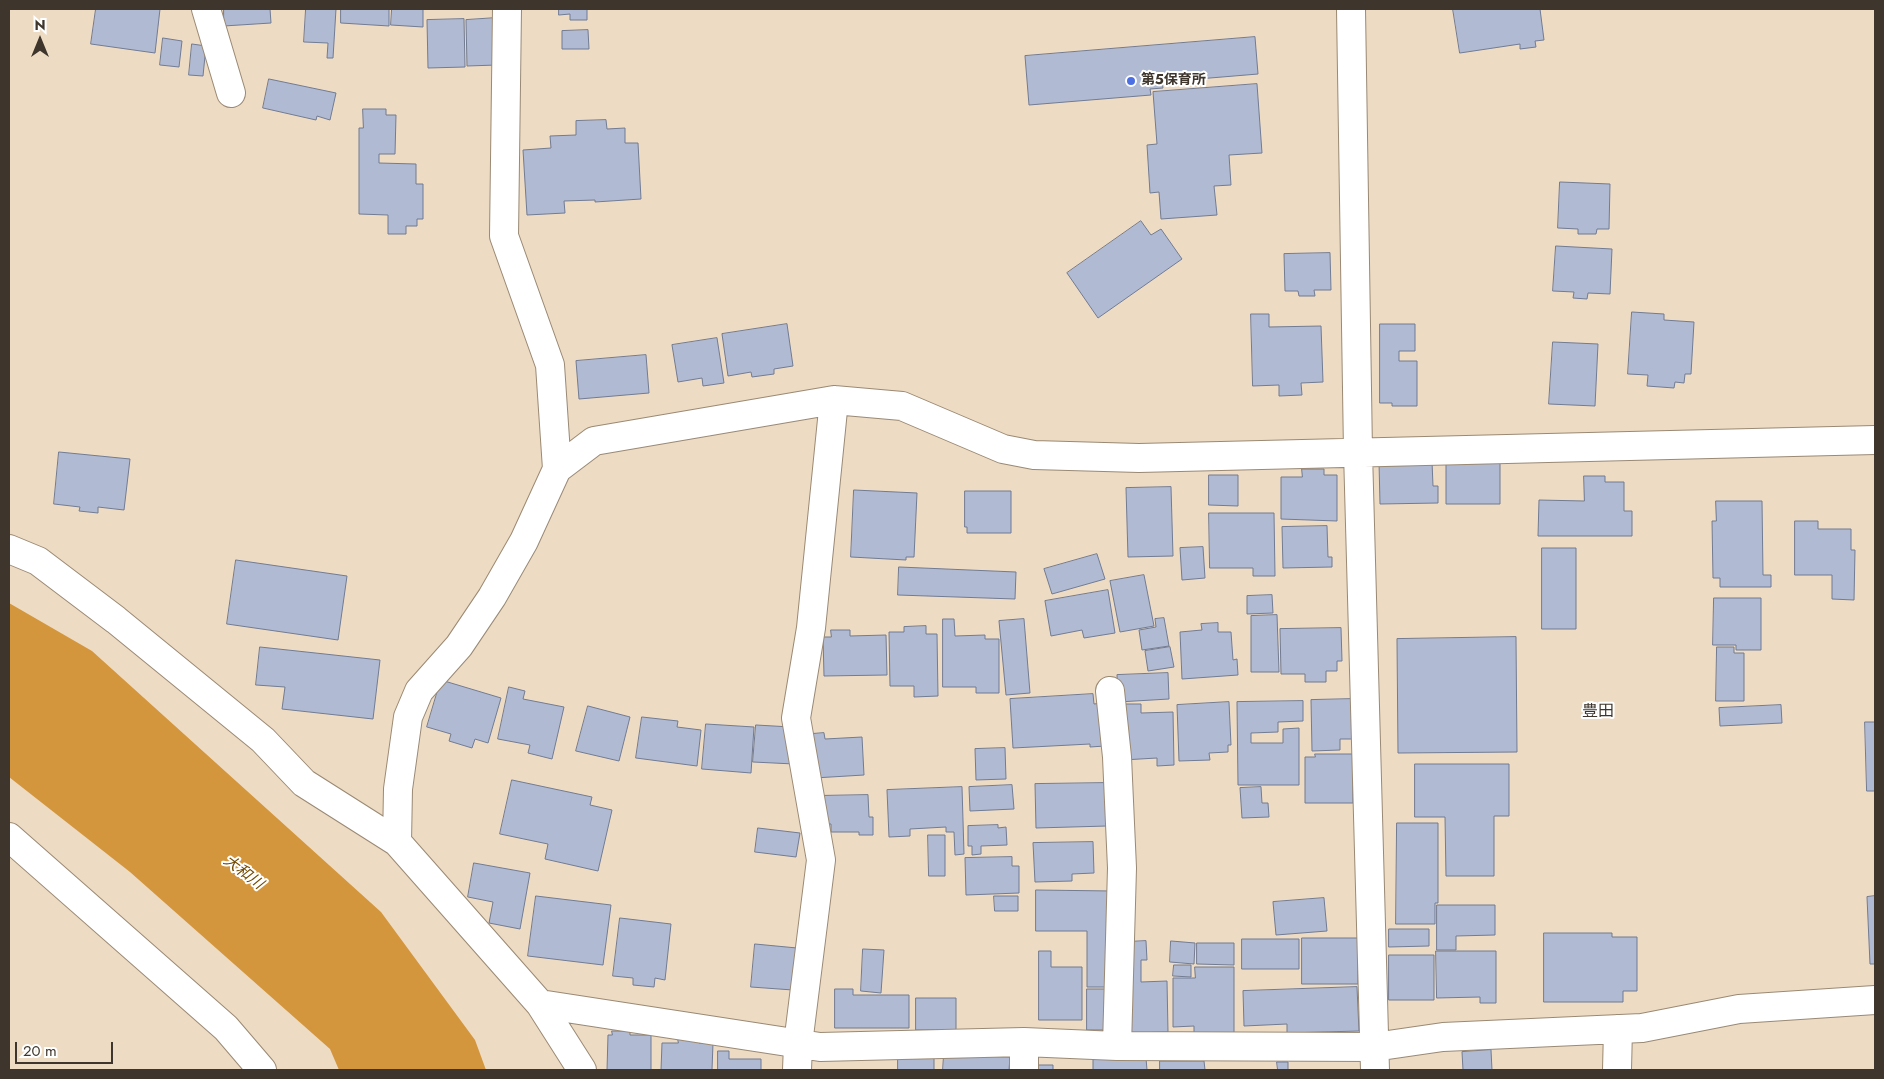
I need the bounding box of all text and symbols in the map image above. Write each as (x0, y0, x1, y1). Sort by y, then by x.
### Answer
north arrow (15, 15, 65, 65)
text: N (34, 15, 46, 35)
place label: 第５保育所 (1141, 73, 1206, 89)
marker: 第５保育所 (1125, 75, 1137, 87)
district label: 豊田 (1582, 702, 1614, 722)
water label: 大和川 (220, 852, 266, 894)
scale bar (18, 1032, 115, 1064)
text: 20 m (23, 1040, 57, 1062)

